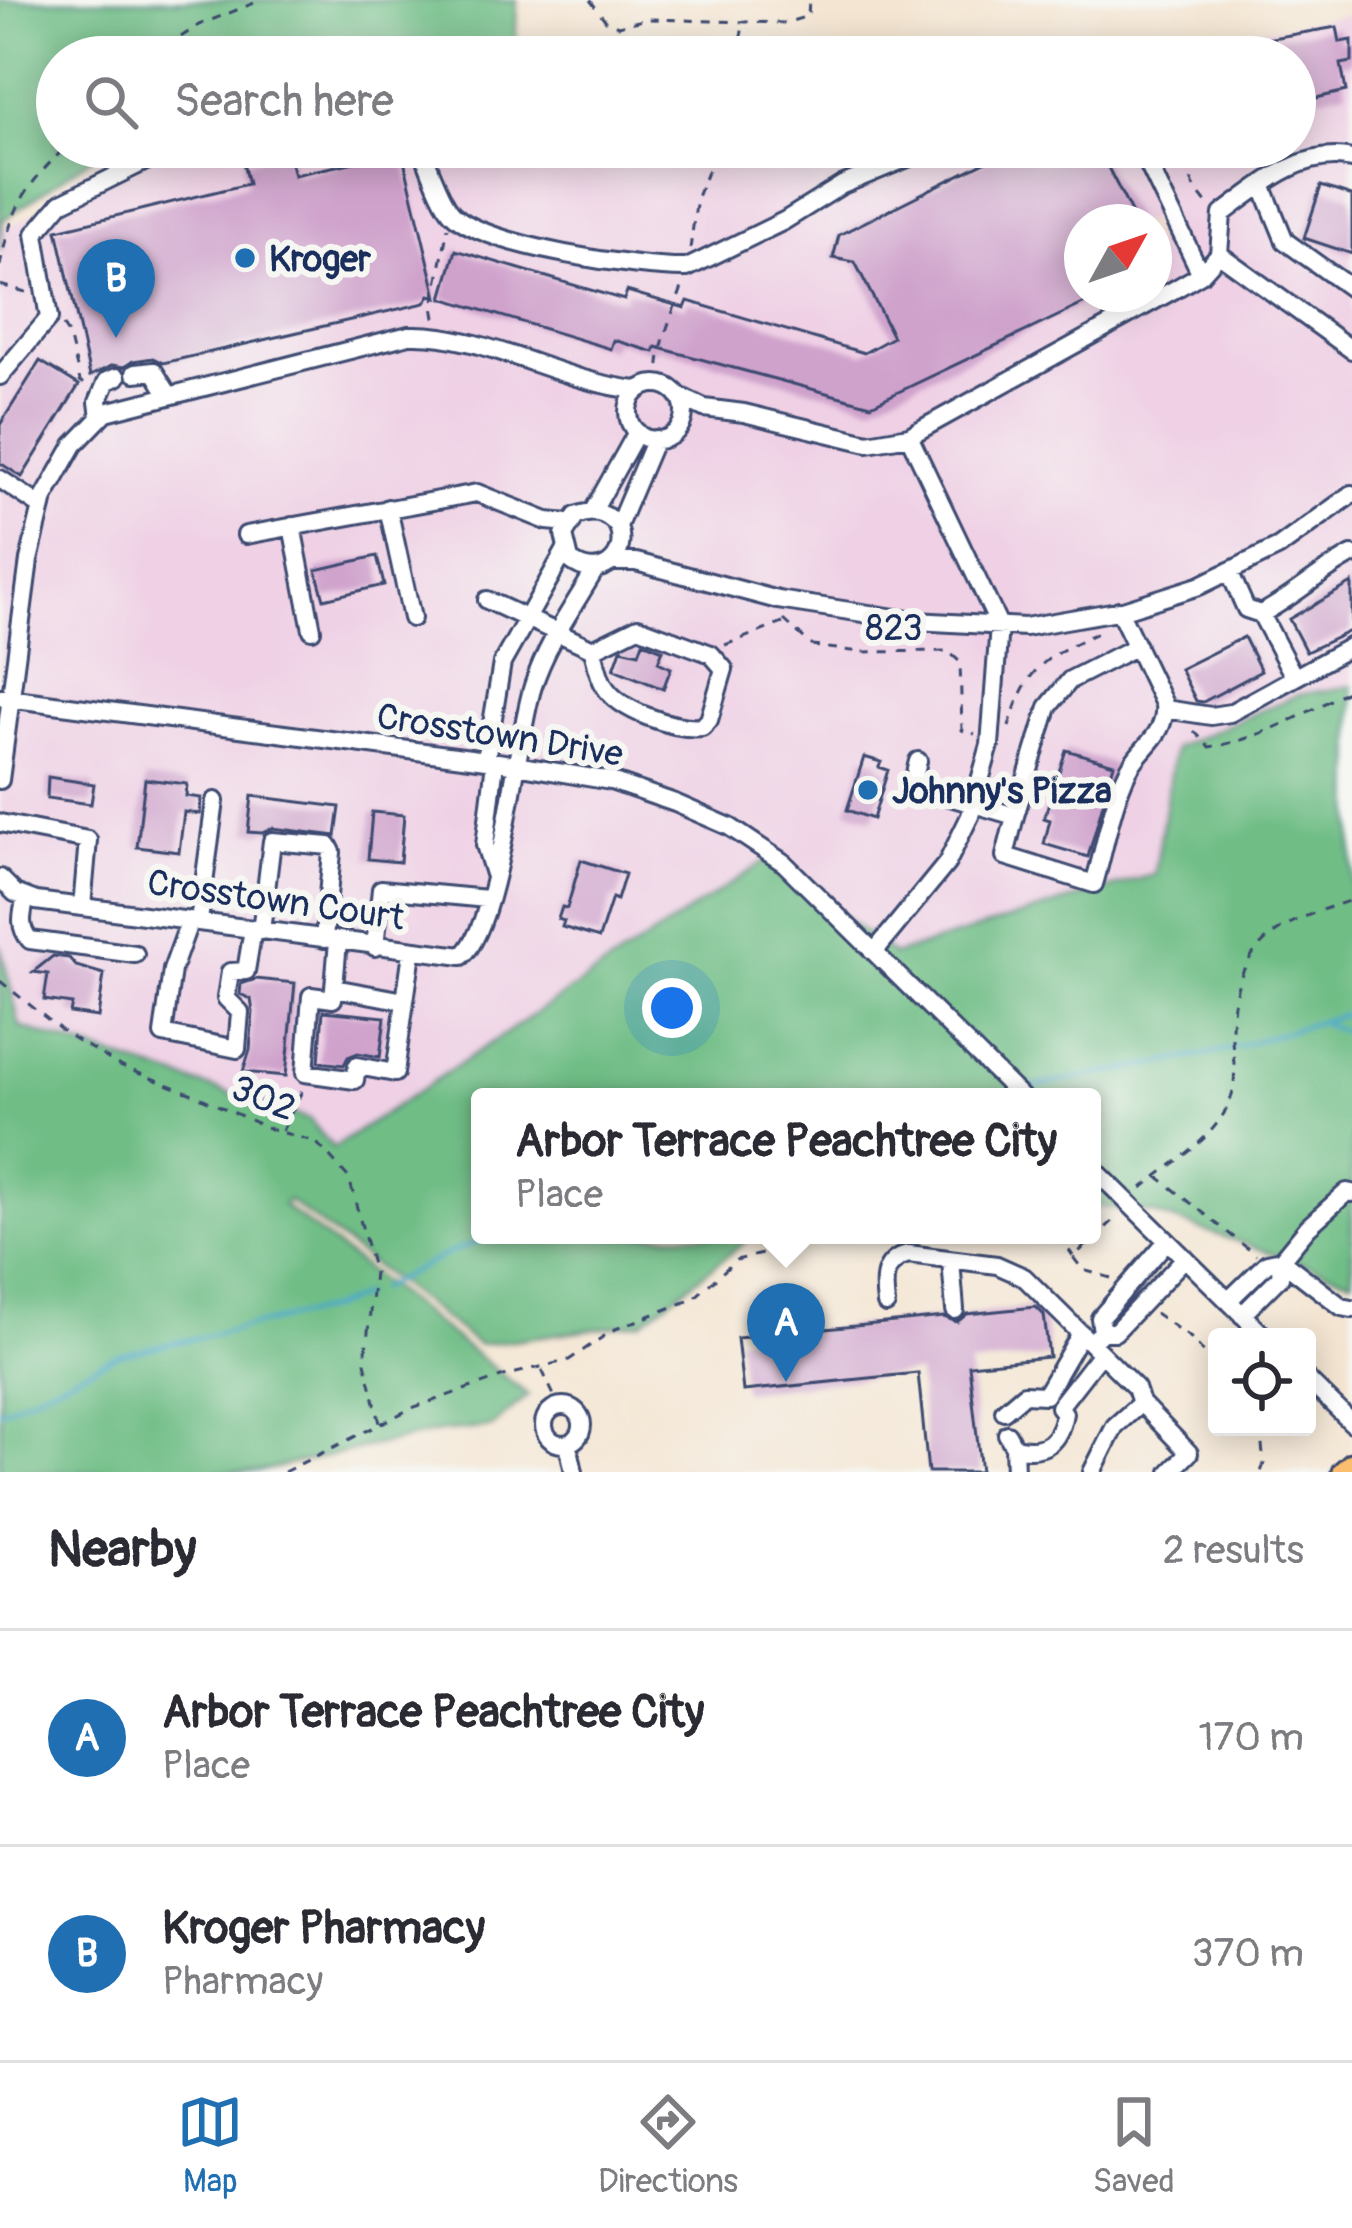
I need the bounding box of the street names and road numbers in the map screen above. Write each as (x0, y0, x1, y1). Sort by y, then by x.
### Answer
street label: 823 (865, 606, 923, 651)
street label: Crosstown Drive (373, 694, 626, 777)
street label: Crosstown Court (144, 860, 408, 941)
street label: 302 (225, 1065, 302, 1131)

